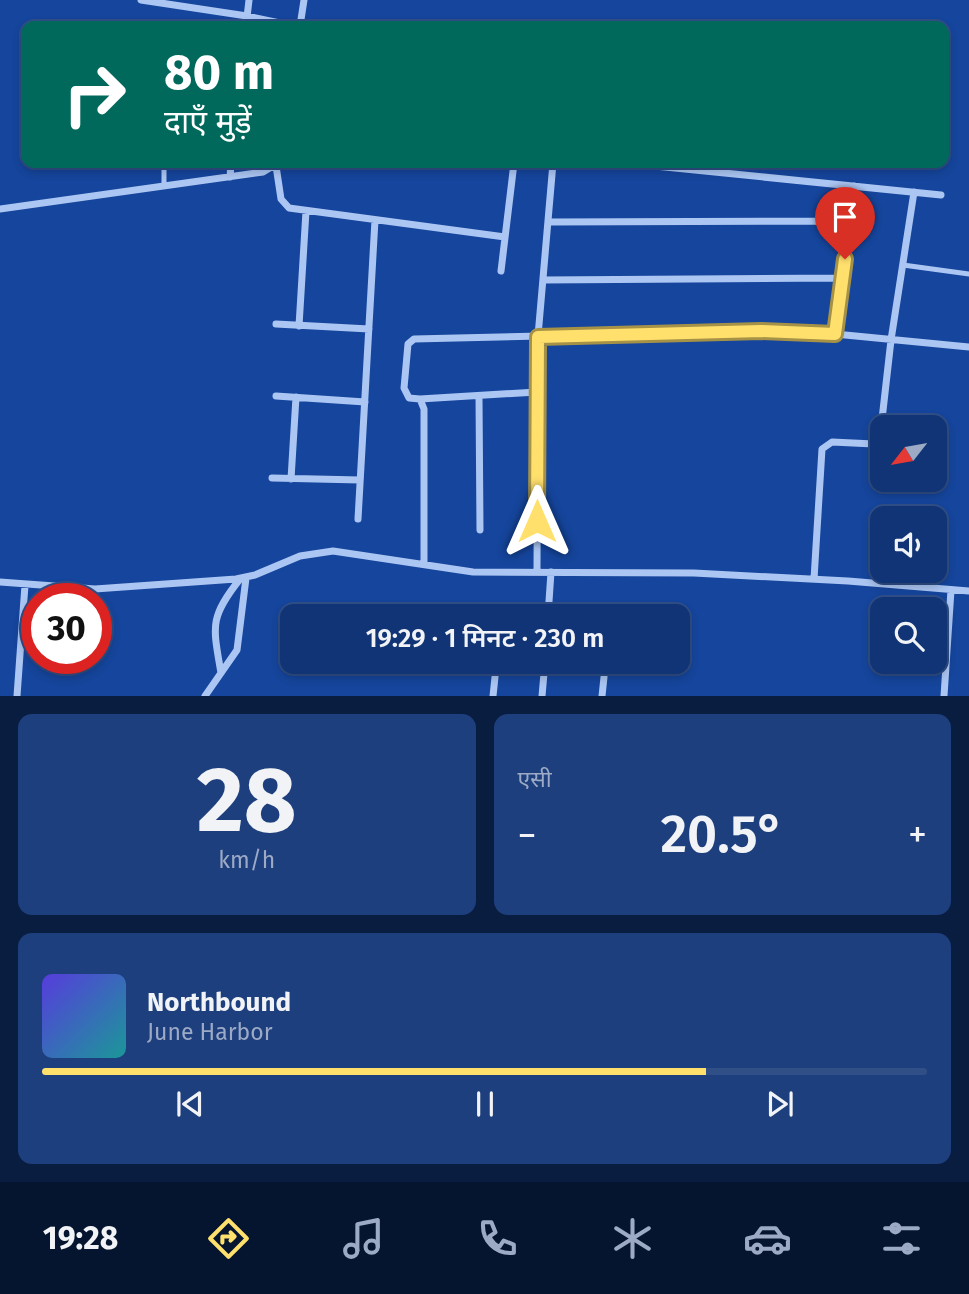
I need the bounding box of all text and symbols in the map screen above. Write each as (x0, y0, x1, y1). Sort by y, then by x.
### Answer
text: 80 m (164, 43, 274, 102)
icon: right (49, 49, 140, 140)
text: दाएँ मुड़ें (164, 103, 252, 141)
pin (815, 187, 875, 259)
icon: arrive (826, 198, 864, 236)
north arrow (870, 415, 947, 492)
map controls (870, 415, 947, 674)
position arrow (500, 484, 574, 558)
button: sound (870, 506, 947, 583)
speed limit sign: 30 (21, 583, 112, 674)
button: search (870, 597, 947, 674)
text: 19:29 · 1 मिनट · 230 m (366, 623, 604, 654)
text: 28 (197, 746, 297, 855)
text: एसी (518, 765, 552, 793)
text: 20.5° (660, 803, 784, 866)
text: − (518, 812, 537, 858)
text: + (908, 812, 927, 858)
text: km/h (218, 846, 275, 874)
text: Northbound (147, 987, 291, 1018)
text: June Harbor (147, 1018, 273, 1046)
icon: previous (171, 1085, 209, 1123)
icon: pause (466, 1085, 504, 1123)
icon: next (761, 1085, 799, 1123)
icon: directions (204, 1214, 253, 1263)
icon: music (339, 1214, 388, 1263)
icon: phone (473, 1214, 522, 1263)
icon: climate (608, 1214, 657, 1263)
icon: car (743, 1214, 792, 1263)
icon: filters (877, 1214, 926, 1263)
text: 19:28 (43, 1219, 118, 1257)

